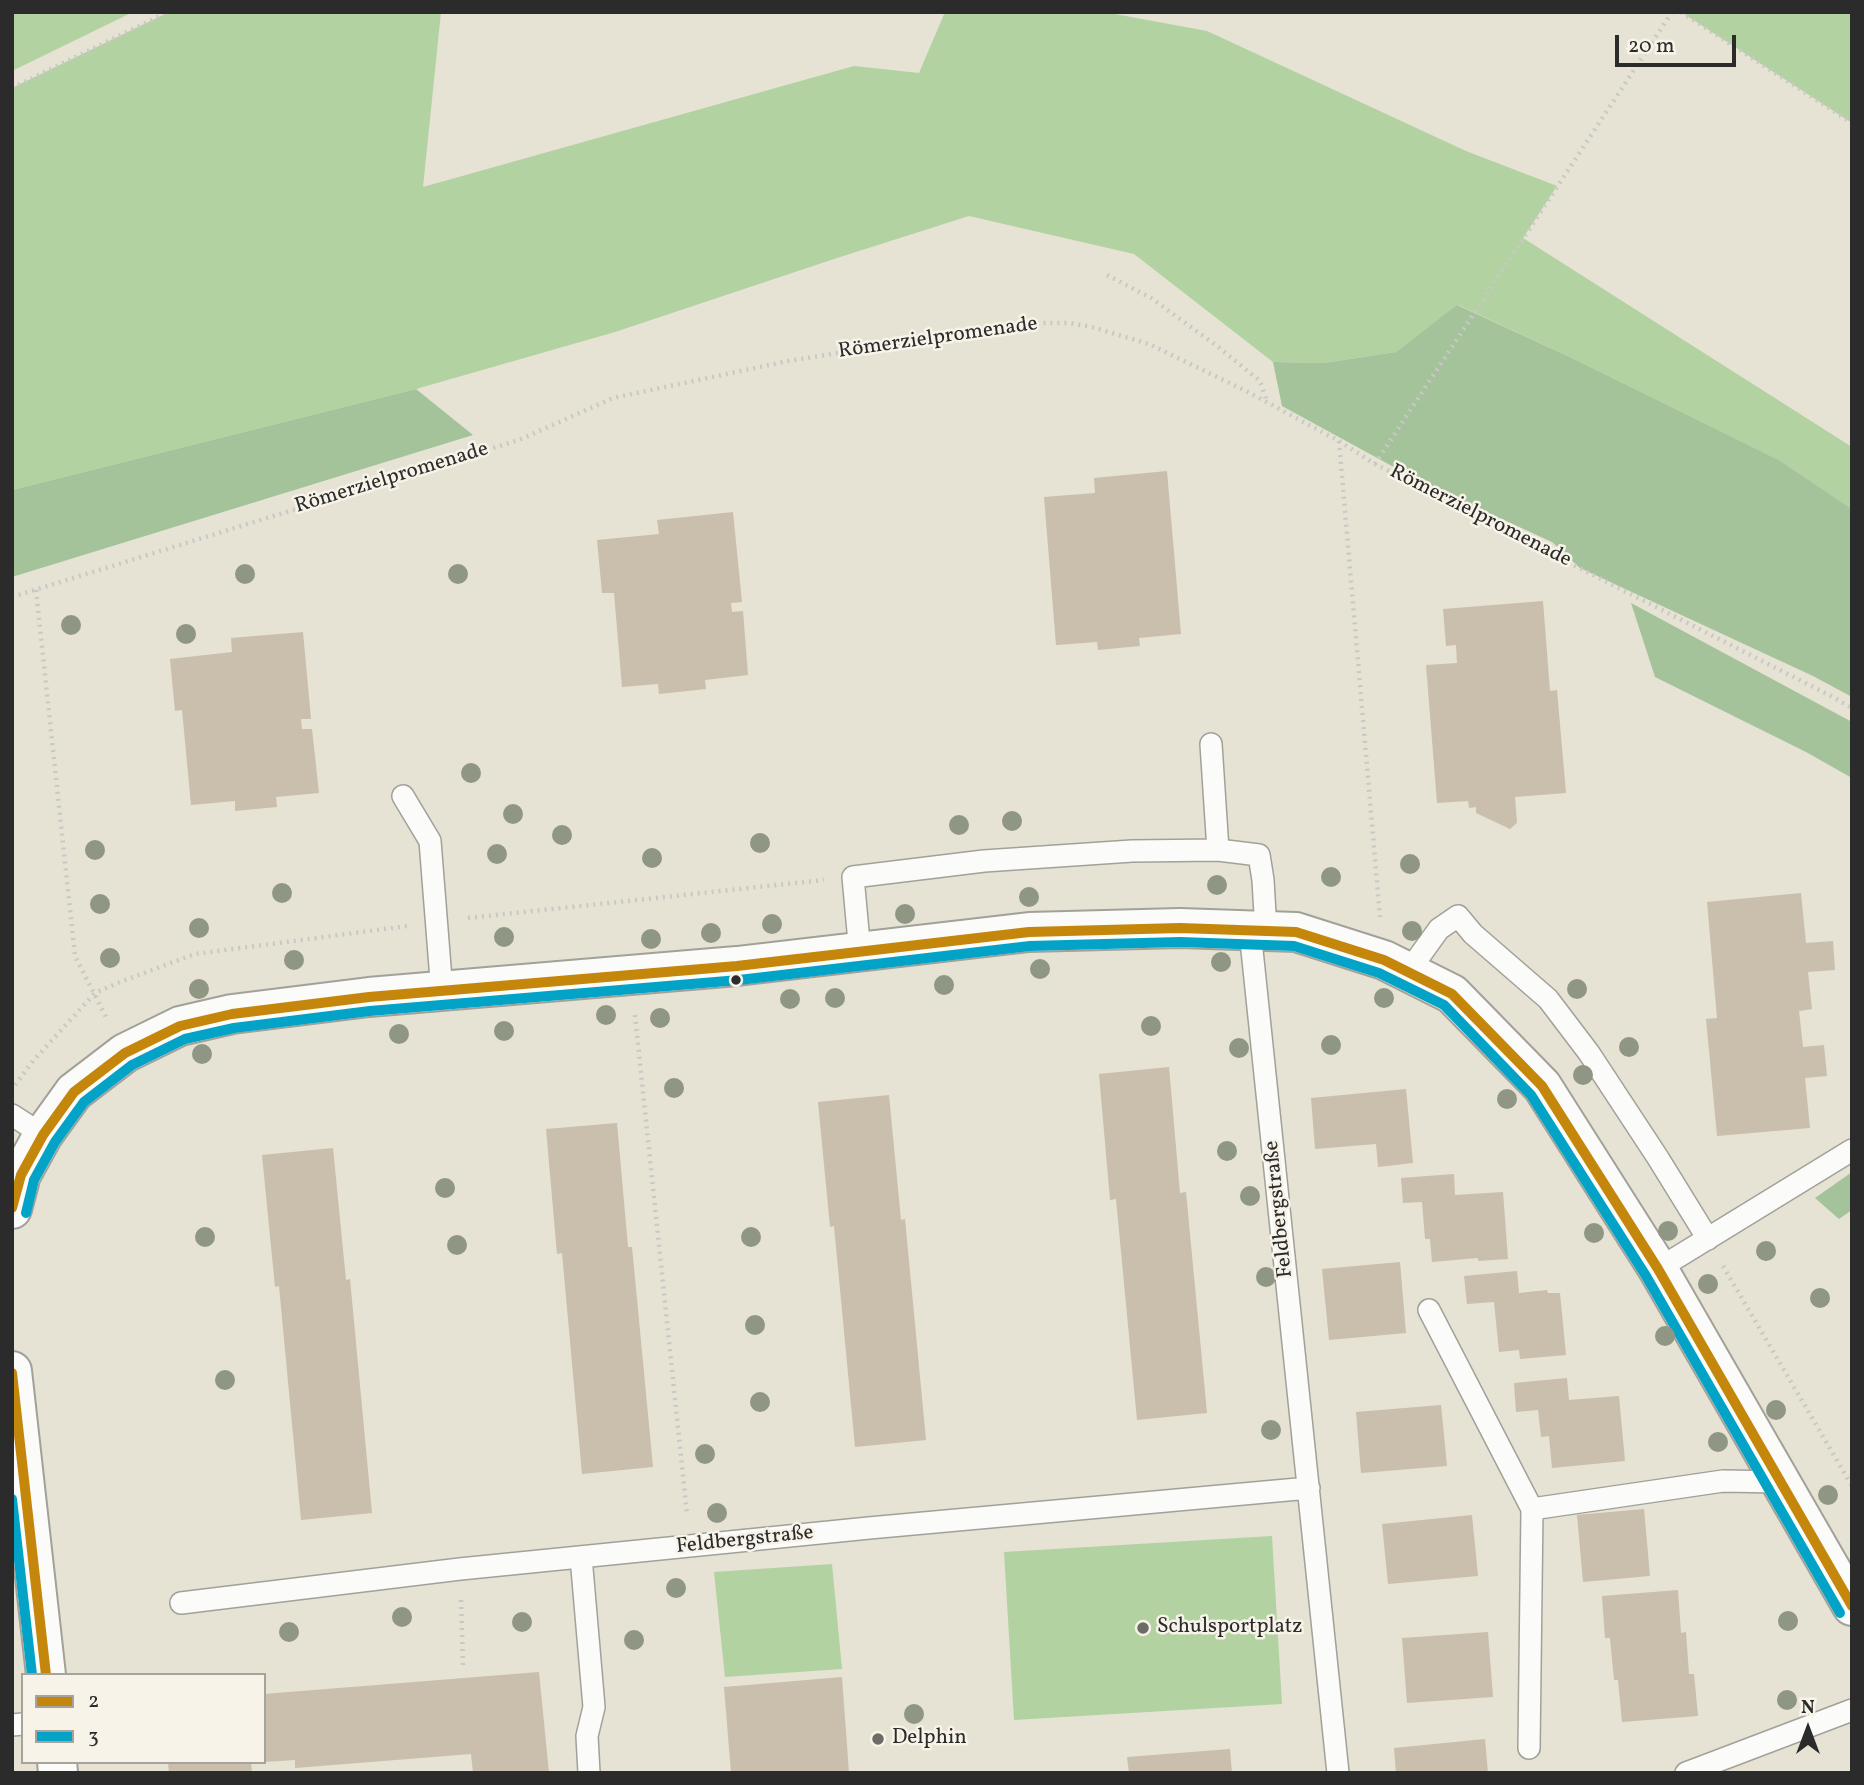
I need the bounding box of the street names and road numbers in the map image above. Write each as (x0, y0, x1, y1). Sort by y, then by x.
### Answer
street label: Römerzielpromenade (837, 313, 1039, 365)
street label: Römerzielpromenade (292, 438, 492, 520)
street label: Römerzielpromenade (1385, 460, 1575, 574)
street label: Feldbergstraße (1260, 1139, 1300, 1279)
street label: Feldbergstraße (675, 1521, 815, 1561)

